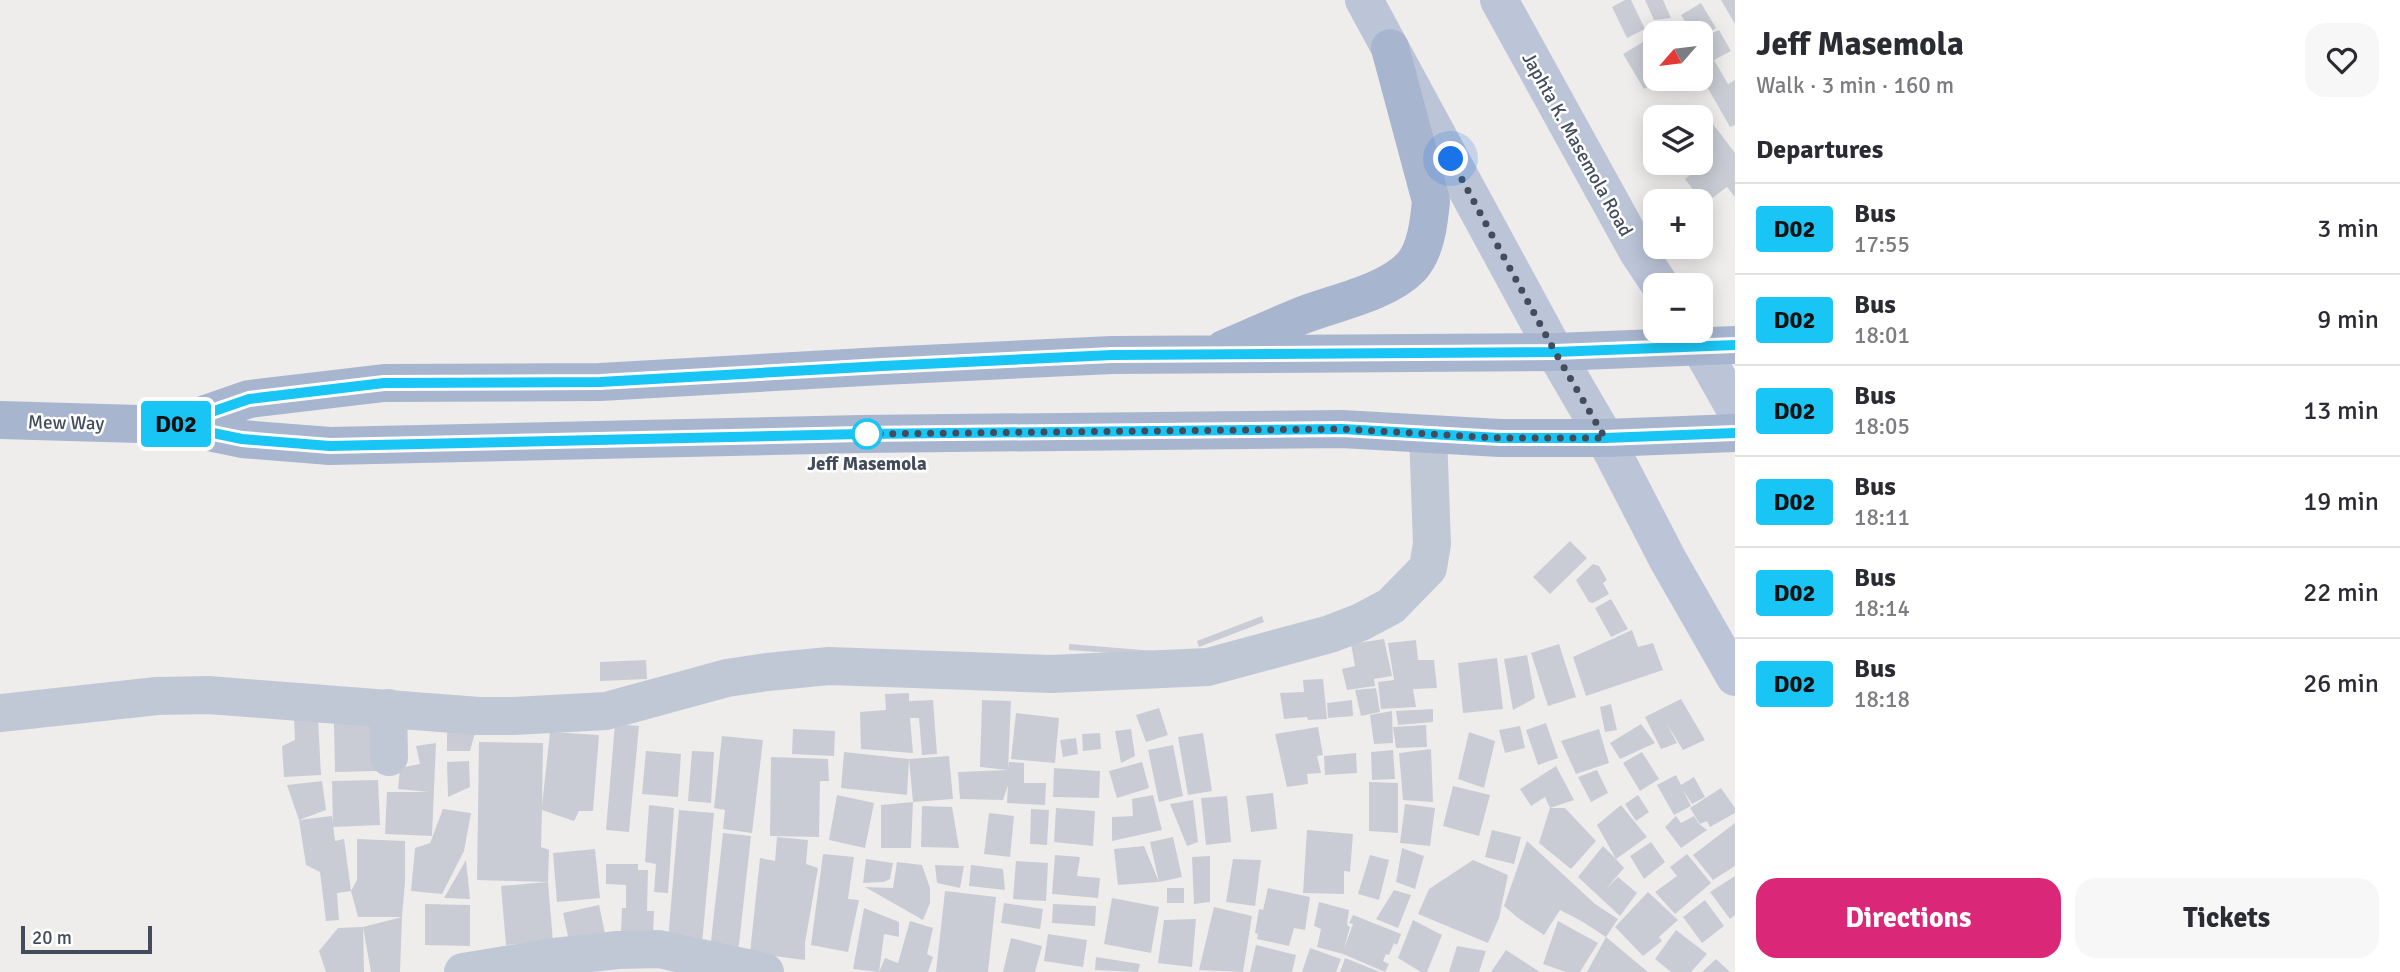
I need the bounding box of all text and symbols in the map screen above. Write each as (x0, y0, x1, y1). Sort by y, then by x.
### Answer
north arrow (1643, 21, 1713, 91)
map controls (1643, 21, 1713, 343)
button: heart (2305, 23, 2379, 97)
text: Jeff Masemola (1756, 24, 1964, 65)
street label: Japhta K. Masemola Road (1516, 48, 1638, 241)
text: Walk · 3 min · 160 m (1756, 71, 1954, 100)
button: layers (1643, 105, 1713, 175)
text: Departures (1756, 134, 1883, 166)
your location (1433, 141, 1468, 176)
button: + (1643, 189, 1713, 259)
text: Bus (1854, 198, 1896, 230)
text: 3 min (2317, 213, 2379, 245)
text: D02 (1774, 214, 1815, 244)
text: 17:55 (1854, 230, 1910, 259)
button: − (1643, 273, 1713, 343)
text: Bus (1854, 289, 1896, 321)
text: 9 min (2317, 304, 2379, 336)
text: D02 (1774, 305, 1815, 335)
text: 18:01 (1854, 321, 1910, 350)
text: Bus (1854, 380, 1896, 412)
text: 13 min (2303, 395, 2379, 427)
text: D02 (1774, 396, 1815, 426)
line badge: D02 (136, 401, 216, 447)
text: D02 (155, 409, 197, 439)
street label: Mew Way (28, 410, 104, 436)
text: 18:05 (1854, 412, 1910, 441)
marker: Jeff Masemola (852, 419, 882, 449)
place label: Jeff Masemola (807, 452, 927, 476)
text: Bus (1854, 471, 1896, 503)
text: 19 min (2303, 486, 2379, 518)
text: D02 (1774, 487, 1815, 517)
text: 18:11 (1854, 503, 1910, 532)
text: Bus (1854, 562, 1896, 594)
text: 22 min (2303, 577, 2379, 609)
text: D02 (1774, 578, 1815, 608)
text: 18:14 (1854, 594, 1910, 623)
text: Bus (1854, 653, 1896, 685)
text: 26 min (2303, 668, 2379, 700)
text: D02 (1774, 669, 1815, 699)
text: 18:18 (1854, 685, 1910, 714)
button: Directions (1756, 878, 2061, 958)
button: Tickets (2075, 878, 2379, 958)
scale bar (21, 923, 152, 955)
text: 20 m (32, 926, 72, 950)

